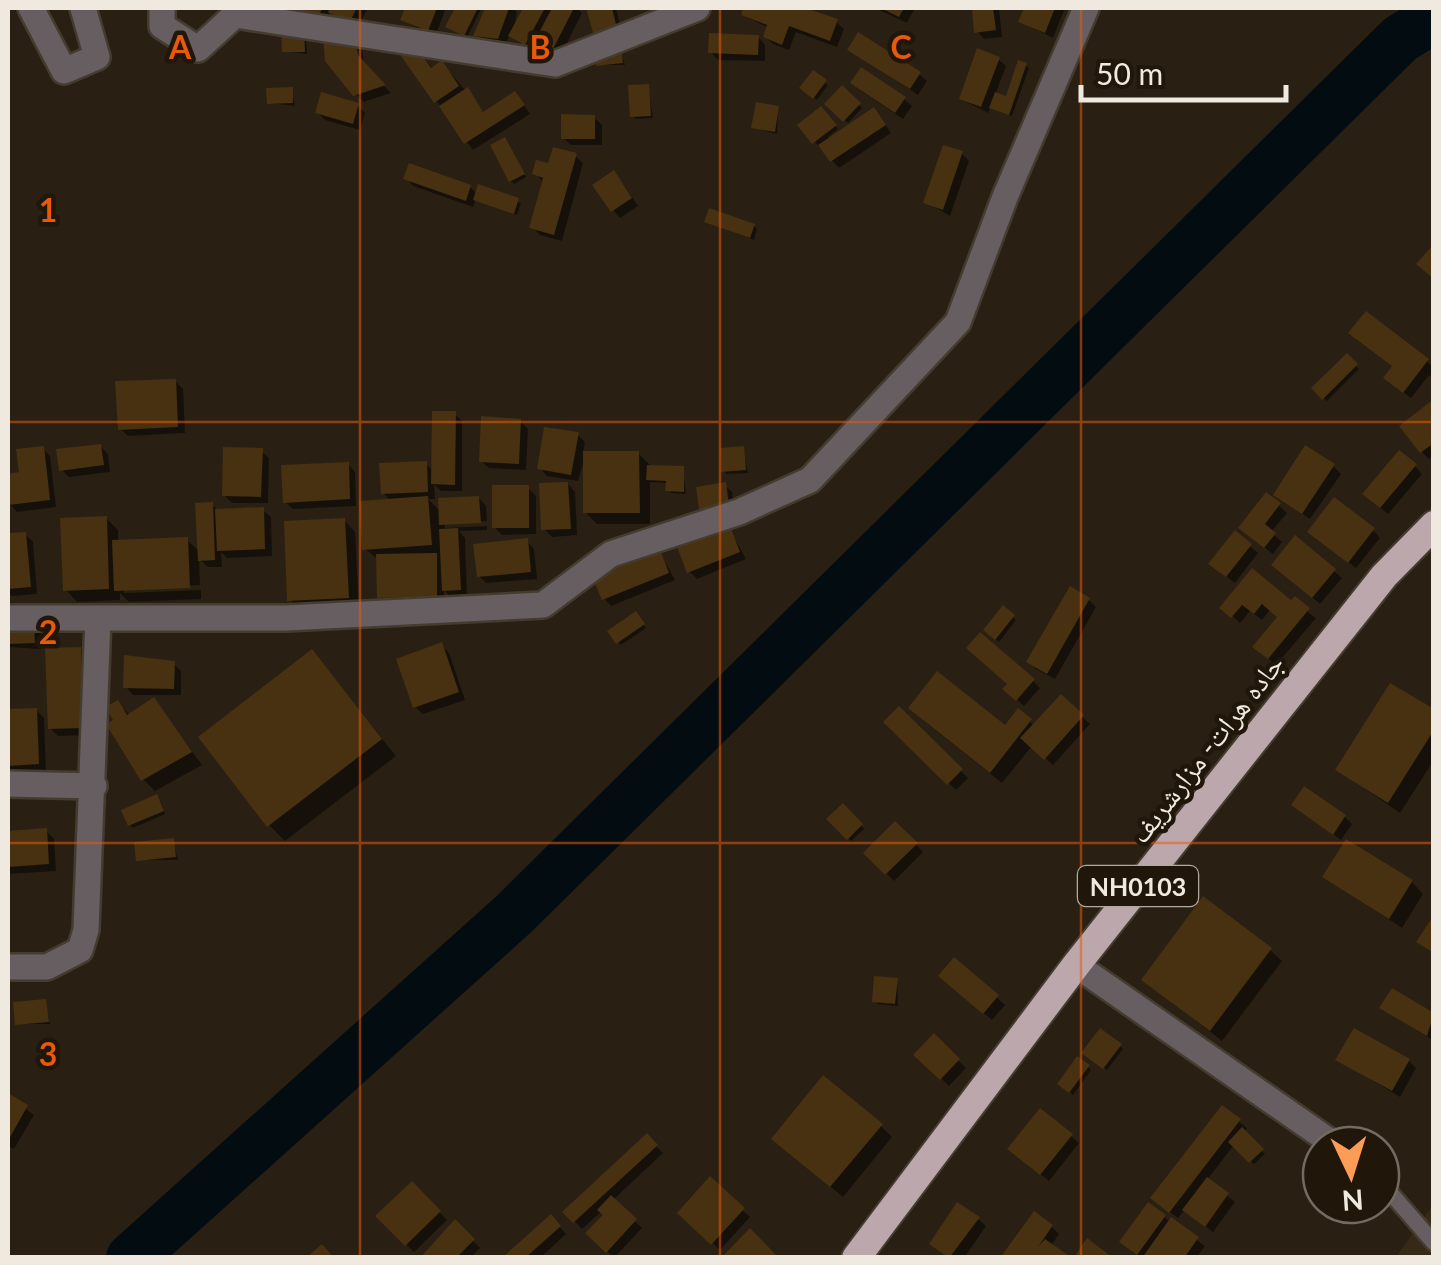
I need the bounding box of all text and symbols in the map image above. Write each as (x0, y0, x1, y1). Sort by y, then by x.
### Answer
text: A (168, 27, 192, 66)
text: B (529, 27, 551, 66)
text: C (890, 27, 912, 66)
scale bar (1081, 40, 1286, 102)
text: 50 m (1096, 55, 1163, 91)
text: 1 (39, 190, 57, 229)
text: 2 (39, 612, 57, 651)
street label: جاده هرات- مزارشریف (1122, 647, 1291, 849)
road number: NH0103 (1078, 866, 1198, 906)
text: 3 (39, 1034, 57, 1073)
north arrow (1301, 1125, 1401, 1225)
text: N (1341, 1183, 1365, 1219)

